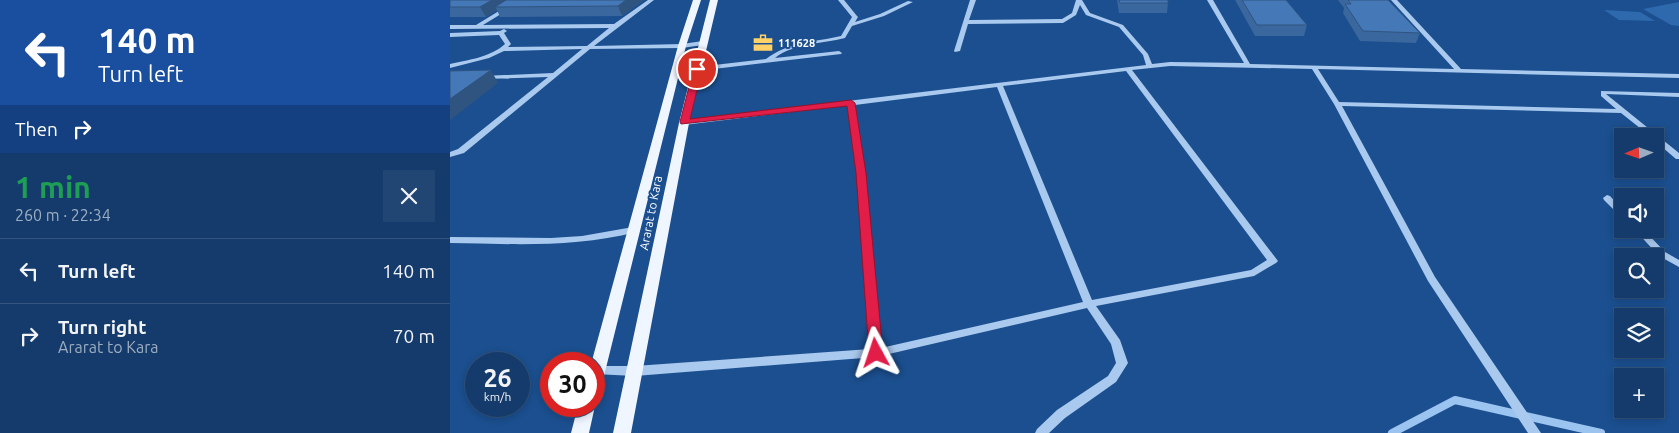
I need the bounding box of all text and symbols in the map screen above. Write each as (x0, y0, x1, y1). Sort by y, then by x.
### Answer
icon: left (15, 20, 80, 85)
text: 140 m (98, 20, 196, 60)
office icon: 111628 (752, 32, 774, 54)
place label: 111628 (778, 37, 815, 49)
pin (676, 48, 718, 90)
icon: arrive (683, 55, 711, 83)
text: Turn left (98, 61, 183, 86)
icon: right (68, 115, 96, 143)
text: Then (15, 118, 58, 140)
north arrow (1614, 128, 1664, 178)
map controls (1614, 128, 1664, 418)
text: 1 min (15, 170, 91, 204)
button: close (383, 170, 435, 222)
street label: Ararat to Kara (637, 175, 664, 251)
button: sound (1614, 188, 1664, 238)
text: 260 m · 22:34 (15, 206, 111, 224)
button: search (1614, 248, 1664, 298)
icon: left (15, 257, 43, 285)
text: Turn left (58, 260, 136, 282)
text: 140 m (382, 260, 435, 282)
button: layers (1614, 308, 1664, 358)
text: Turn right (58, 316, 146, 338)
icon: right (15, 322, 43, 350)
text: 70 m (393, 325, 435, 347)
position arrow (849, 326, 901, 378)
text: Ararat to Kara (58, 338, 158, 356)
speed limit sign: 30 (540, 352, 605, 417)
text: 26 (483, 364, 512, 392)
button: + (1614, 368, 1664, 418)
text: km/h (484, 390, 511, 403)

